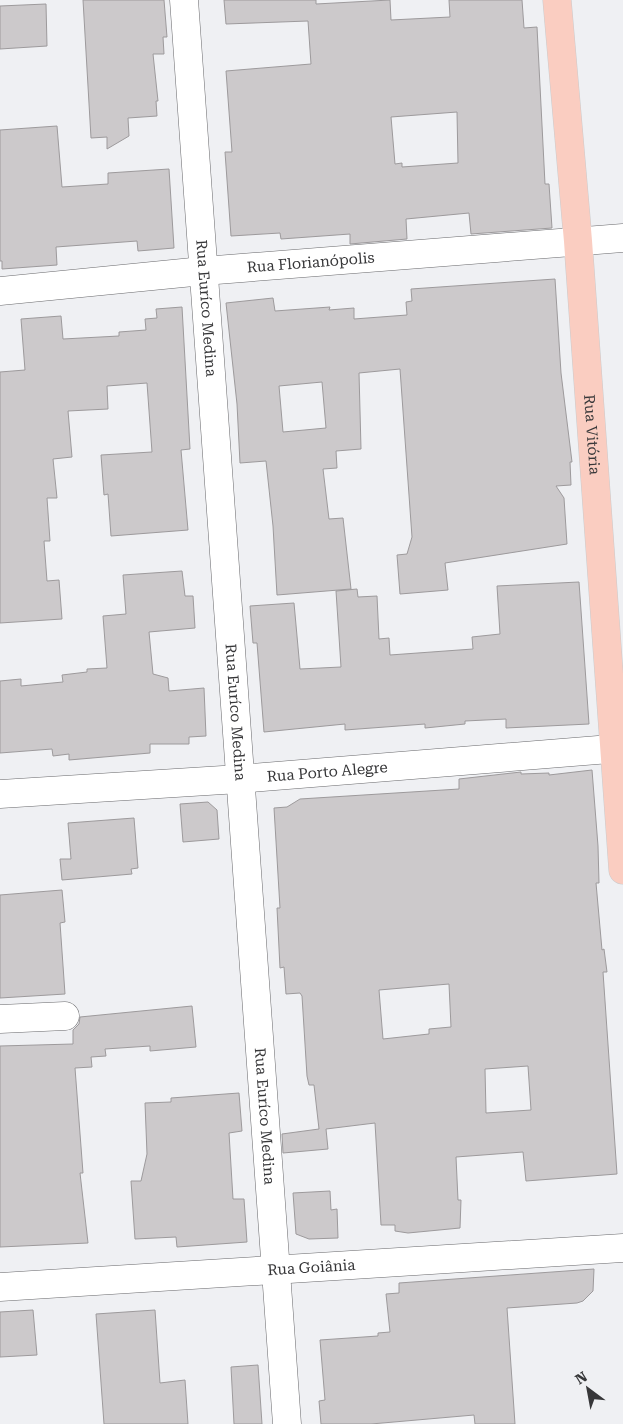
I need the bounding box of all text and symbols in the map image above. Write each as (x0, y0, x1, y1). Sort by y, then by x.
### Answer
street label: Rua Euríco Medina (192, 239, 220, 377)
street label: Rua Florianópolis (246, 249, 375, 277)
street label: Rua Vitória (580, 394, 604, 475)
street label: Rua Euríco Medina (222, 643, 249, 781)
street label: Rua Porto Alegre (266, 758, 388, 786)
street label: Rua Euríco Medina (251, 1047, 279, 1185)
street label: Rua Goiânia (267, 1256, 356, 1279)
north arrow (563, 1364, 613, 1414)
text: N (572, 1368, 590, 1388)

